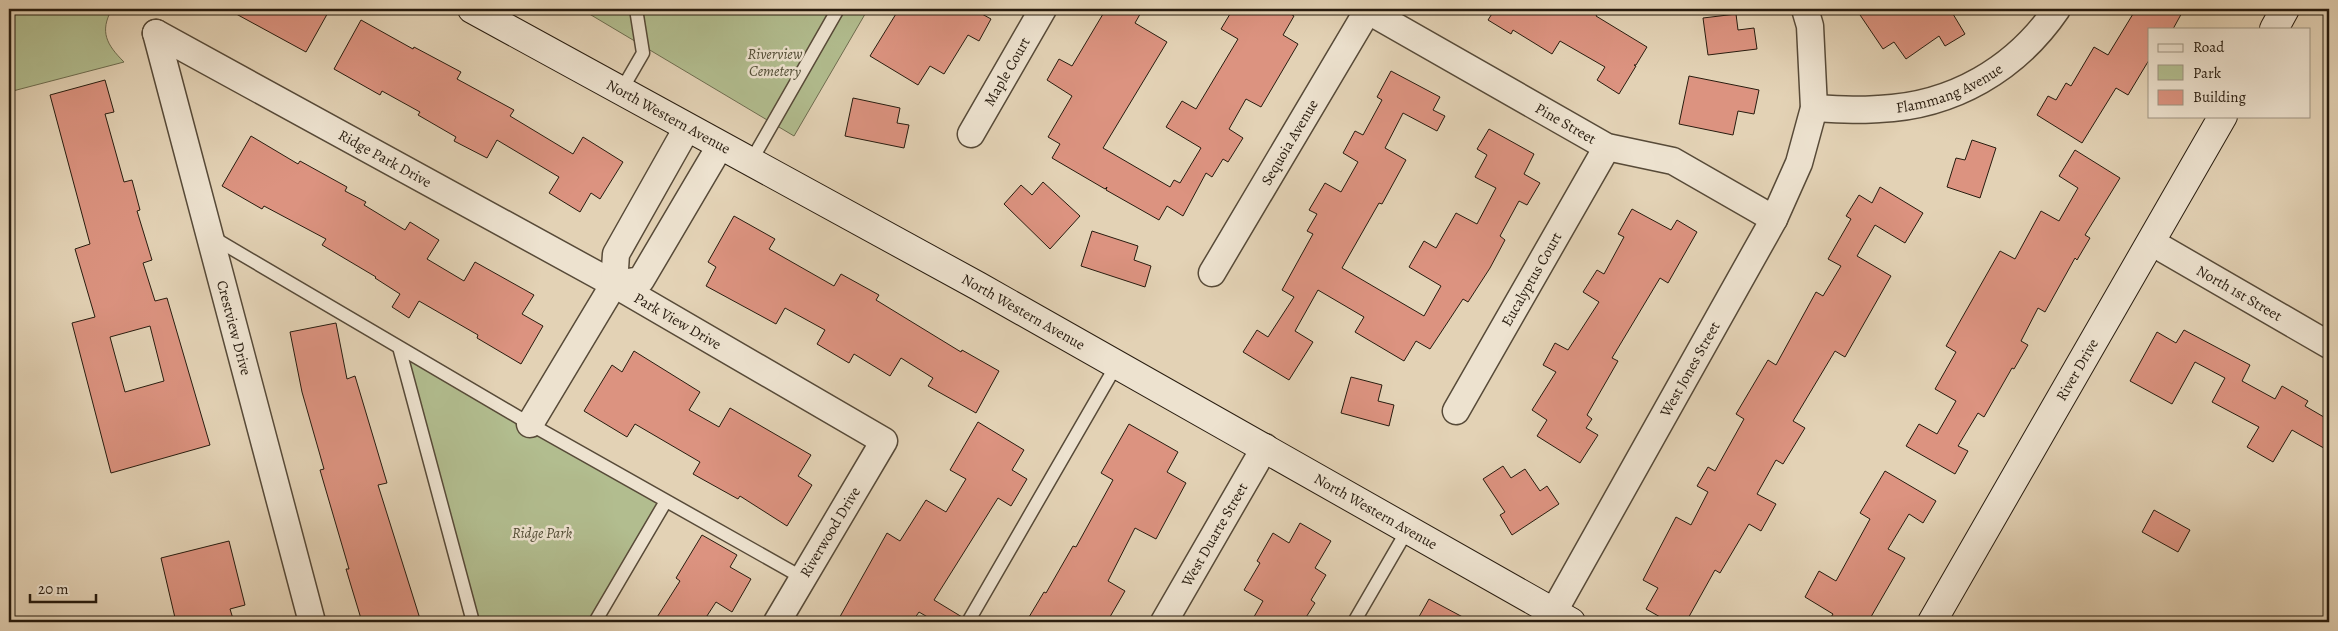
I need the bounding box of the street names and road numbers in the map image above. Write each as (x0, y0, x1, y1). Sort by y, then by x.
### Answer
street label: Maple Court (979, 34, 1035, 110)
street label: Flammang Avenue (1895, 59, 2007, 118)
street label: North Western Avenue (603, 74, 734, 159)
street label: Sequoia Avenue (1256, 95, 1323, 189)
street label: Pine Street (1532, 98, 1600, 149)
street label: Ridge Park Drive (335, 125, 435, 192)
street label: Eucalyptus Court (1497, 228, 1566, 330)
street label: North 1st Street (2193, 260, 2286, 326)
street label: North Western Avenue (958, 269, 1089, 355)
street label: Crestview Drive (212, 278, 256, 378)
street label: Park View Drive (630, 288, 725, 354)
street label: West Jones Street (1655, 318, 1725, 421)
street label: River Drive (2051, 335, 2103, 405)
street label: North Western Avenue (1310, 468, 1441, 554)
street label: West Duarte Street (1176, 479, 1252, 591)
street label: Riverwood Drive (795, 483, 865, 581)

